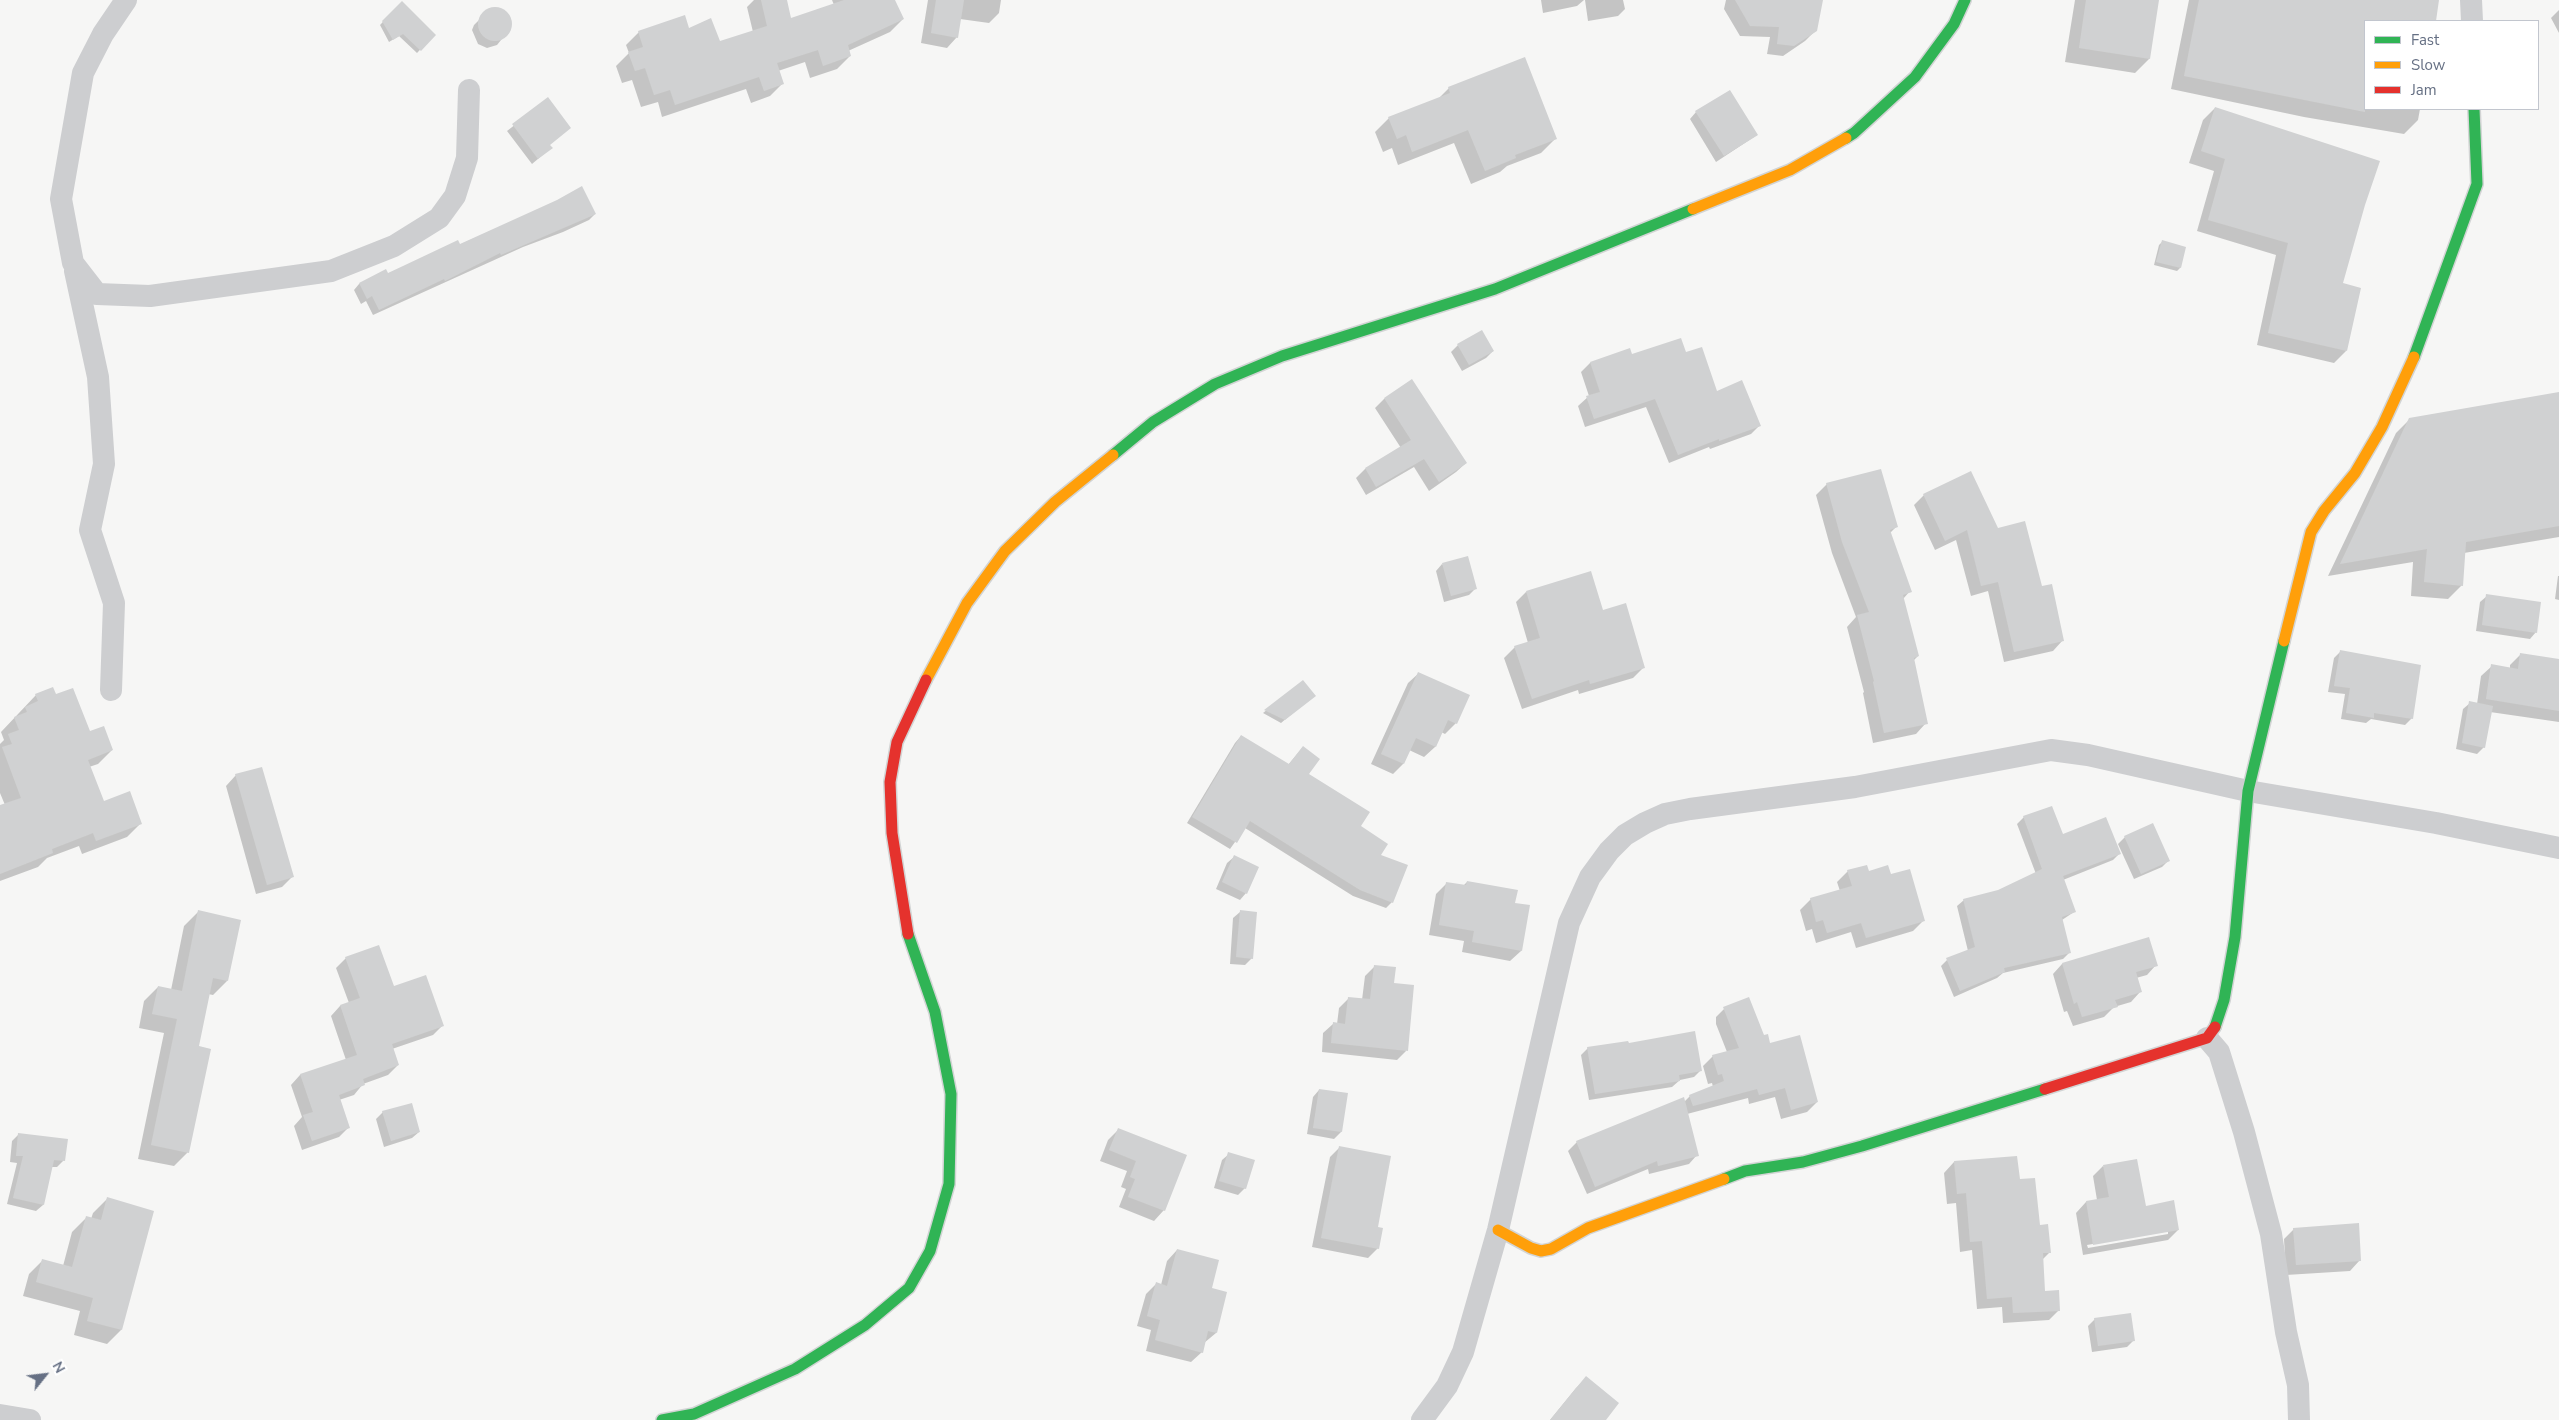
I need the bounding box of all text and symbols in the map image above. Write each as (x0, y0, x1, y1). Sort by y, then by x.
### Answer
legend (2364, 20, 2539, 110)
text: Fast (2411, 30, 2439, 50)
text: Slow (2411, 55, 2445, 75)
text: Jam (2411, 80, 2437, 100)
north arrow (20, 1350, 70, 1400)
text: N (48, 1358, 69, 1377)

